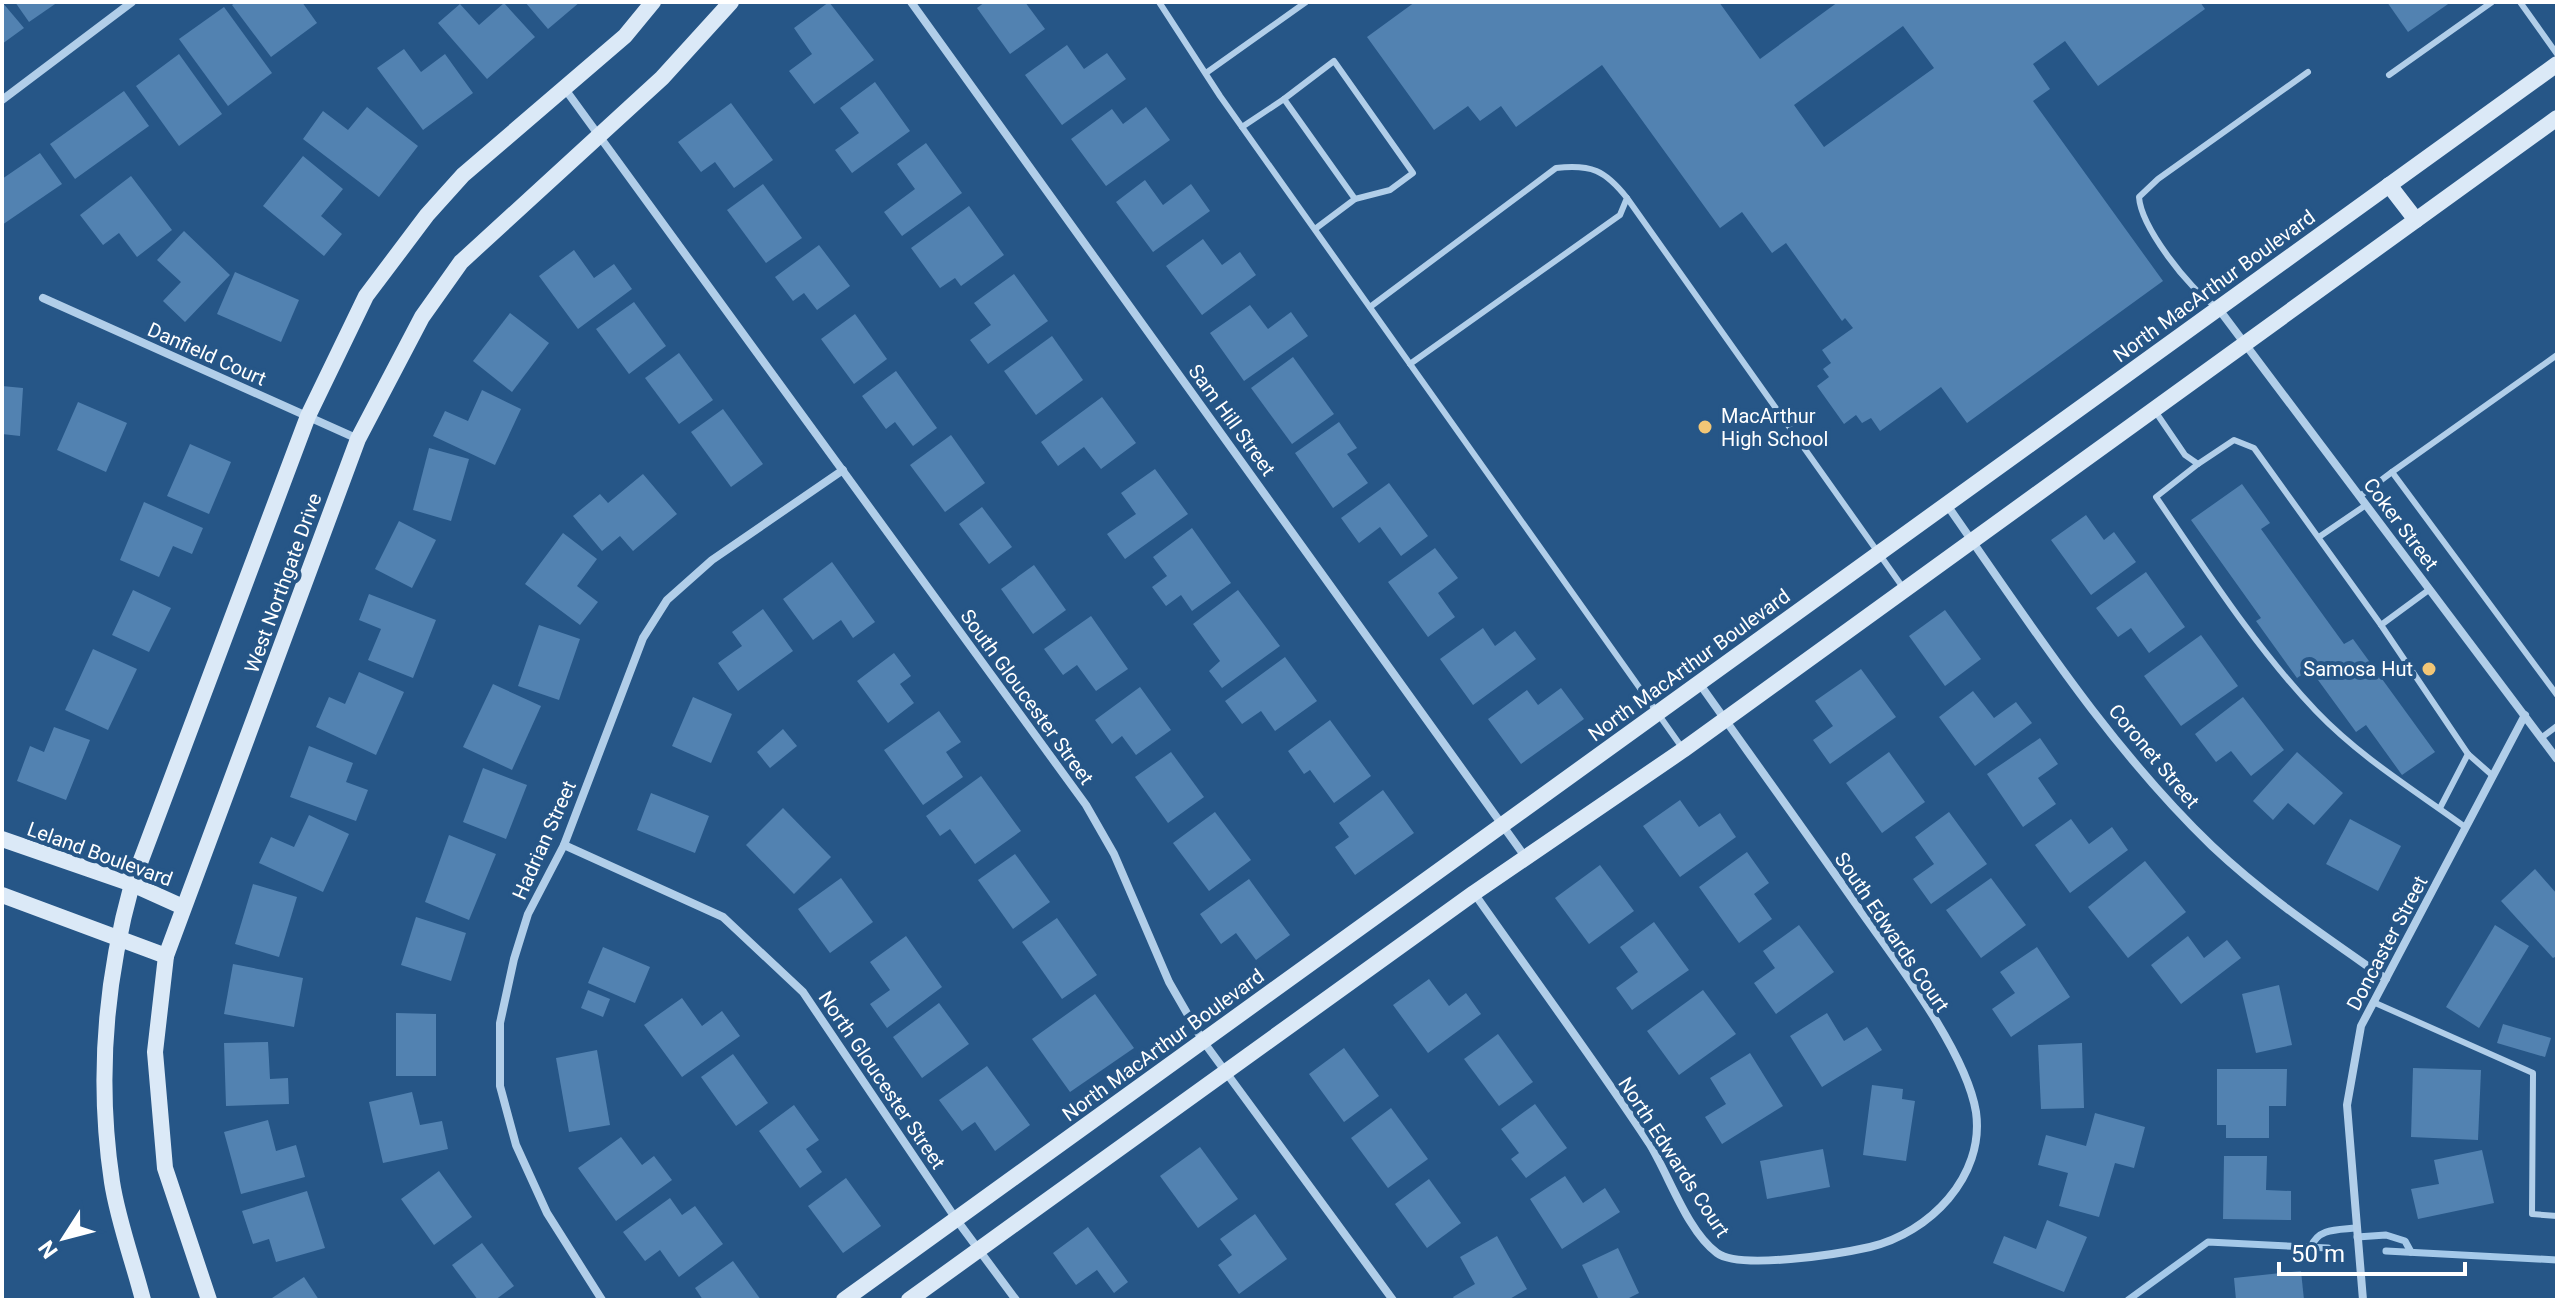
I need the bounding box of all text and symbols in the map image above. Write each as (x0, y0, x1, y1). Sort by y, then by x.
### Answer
street label: North MacArthur Boulevard (2108, 205, 2320, 367)
street label: Danfield Court (144, 317, 270, 391)
street label: Sam Hill Street (1184, 360, 1280, 480)
place label: MacArthur High School (1721, 404, 1828, 451)
marker: MacArthur High School (1696, 418, 1714, 436)
street label: Coker Street (2358, 473, 2444, 575)
street label: West Northgate Drive (239, 490, 327, 676)
street label: North MacArthur Boulevard (1583, 584, 1795, 746)
street label: South Gloucester Street (955, 605, 1099, 789)
place label: Samosa Hut (2303, 657, 2413, 681)
marker: Samosa Hut (2420, 660, 2438, 678)
street label: Coronet Street (2104, 699, 2204, 813)
street label: Hadrian Street (507, 777, 581, 903)
street label: Leland Boulevard (24, 817, 176, 891)
street label: South Edwards Court (1830, 848, 1954, 1016)
street label: Doncaster Street (2341, 872, 2433, 1014)
street label: North MacArthur Boulevard (1057, 964, 1269, 1126)
street label: North Gloucester Street (813, 986, 951, 1174)
street label: North Edwards Court (1613, 1072, 1735, 1242)
north arrow (24, 1198, 104, 1278)
scale bar (2279, 1226, 2465, 1276)
text: N (34, 1236, 63, 1263)
text: 50 m (2291, 1240, 2345, 1268)

